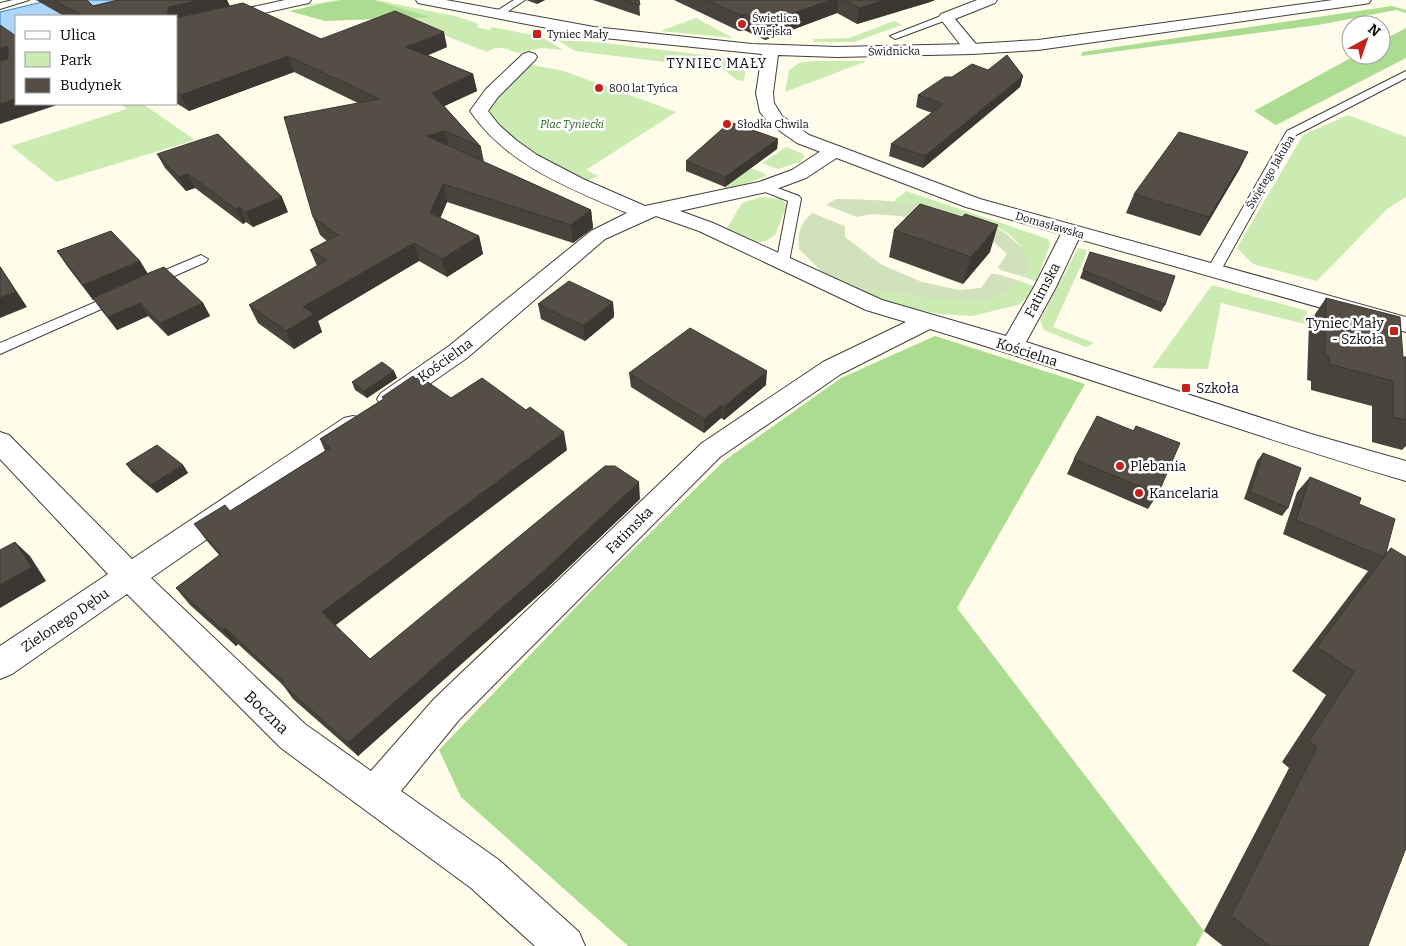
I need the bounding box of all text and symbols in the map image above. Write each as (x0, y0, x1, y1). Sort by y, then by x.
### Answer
place label: Świetlica Wiejska (752, 11, 798, 38)
legend (15, 15, 178, 105)
north arrow (1341, 15, 1391, 65)
marker: Świetlica Wiejska (736, 18, 748, 30)
text: N (1364, 20, 1384, 41)
text: Ulica (60, 26, 96, 44)
marker: Tyniec Mały (531, 28, 543, 40)
place label: Tyniec Mały (547, 28, 609, 41)
street label: Świdnicka (868, 44, 920, 58)
text: Park (60, 51, 92, 69)
district label: TYNIEC MAŁY (666, 55, 768, 72)
text: Budynek (60, 76, 122, 94)
marker: 800 lat Tyńca (593, 82, 605, 94)
place label: 800 lat Tyńca (609, 82, 678, 95)
park label: Plac Tyniecki (540, 118, 604, 131)
marker: Słodka Chwila (721, 118, 733, 130)
place label: Słodka Chwila (737, 118, 809, 131)
street label: Świętego Jakuba (1243, 133, 1297, 211)
street label: Domasławska (1014, 209, 1086, 242)
street label: Fatimska (1021, 260, 1064, 321)
place label: Tyniec Mały - Szkoła (1306, 315, 1385, 348)
marker: Tyniec Mały - Szkoła (1388, 325, 1400, 337)
street label: Kościelna (415, 335, 476, 386)
street label: Kościelna (994, 335, 1060, 370)
place label: Szkoła (1196, 380, 1239, 397)
marker: Szkoła (1180, 382, 1192, 394)
place label: Plebania (1130, 458, 1186, 475)
marker: Plebania (1114, 460, 1126, 472)
place label: Kancelaria (1149, 485, 1219, 502)
marker: Kancelaria (1133, 487, 1145, 499)
street label: Fatimska (602, 503, 657, 557)
street label: Zielonego Dębu (18, 585, 113, 656)
street label: Boczna (241, 687, 293, 738)

